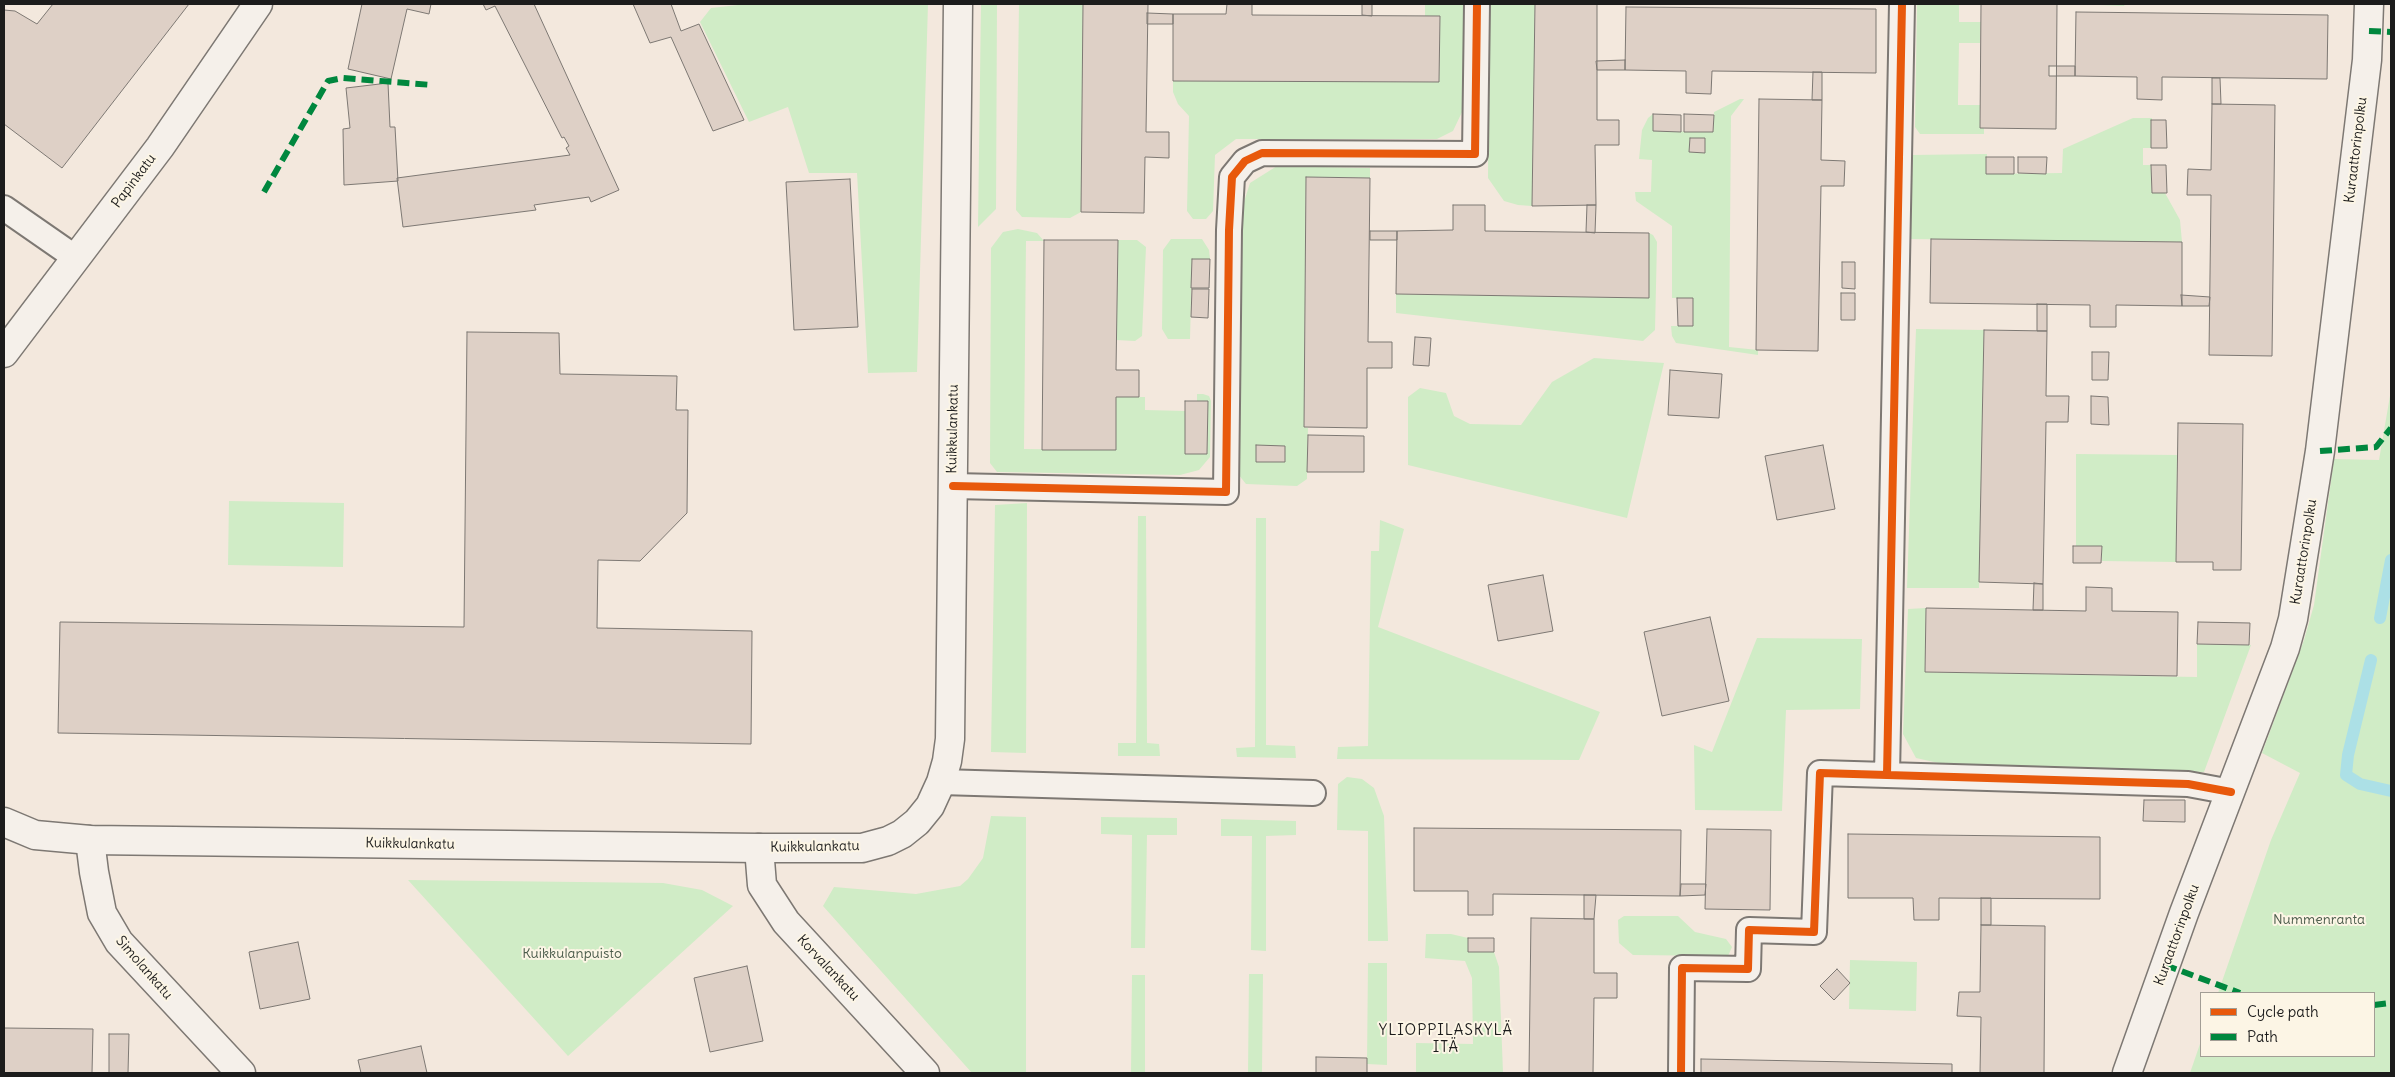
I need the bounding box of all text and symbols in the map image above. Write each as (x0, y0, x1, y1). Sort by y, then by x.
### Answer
street label: Kuraattorinpolku (2341, 96, 2371, 204)
street label: Papinkatu (108, 151, 160, 211)
street label: Kuikkulankatu (944, 384, 962, 474)
street label: Kuraattorinpolku (2287, 498, 2321, 606)
street label: Kuikkulankatu (365, 835, 455, 853)
street label: Kuikkulankatu (770, 838, 860, 856)
street label: Kuraattorinpolku (2151, 882, 2203, 988)
park label: Nummenranta (2273, 912, 2365, 928)
street label: Korvalankatu (793, 932, 863, 1004)
street label: Simolankatu (112, 933, 176, 1003)
park label: Kuikkulanpuisto (522, 946, 622, 962)
legend (2200, 992, 2375, 1057)
text: Cycle path (2247, 1002, 2319, 1021)
district label: YLIOPPILASKYLÄ ITÄ (1377, 1022, 1515, 1057)
text: Path (2247, 1027, 2278, 1046)

